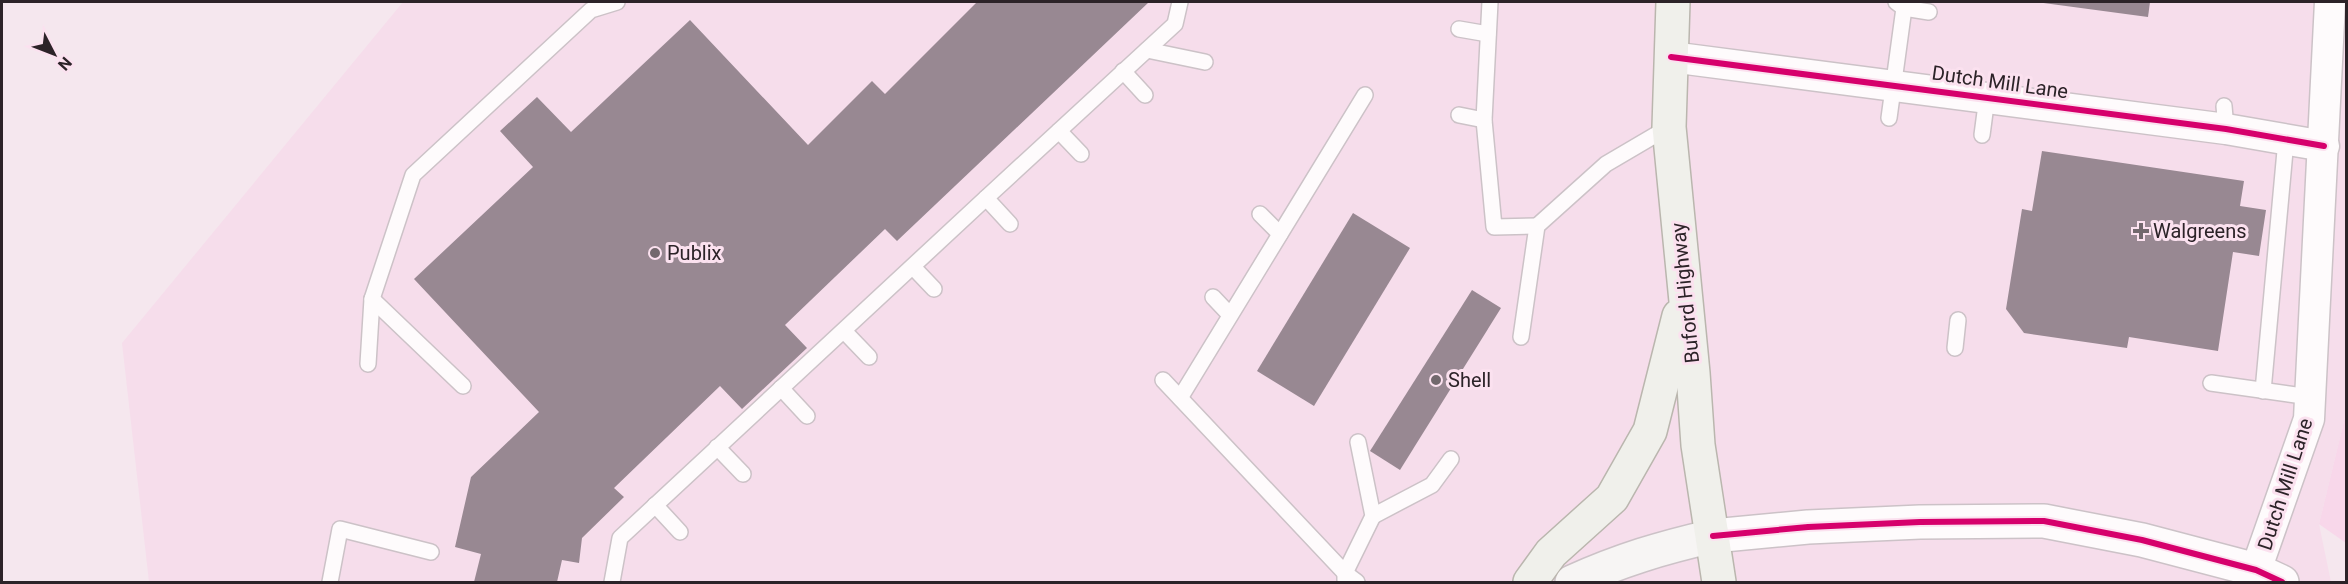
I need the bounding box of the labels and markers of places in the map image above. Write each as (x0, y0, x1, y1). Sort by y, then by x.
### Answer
place label: Walgreens (2153, 219, 2247, 243)
marker: Walgreens (2134, 224, 2148, 238)
place label: Publix (667, 241, 722, 265)
marker: Publix (648, 246, 662, 260)
place label: Shell (1448, 368, 1491, 392)
marker: Shell (1429, 373, 1443, 387)

